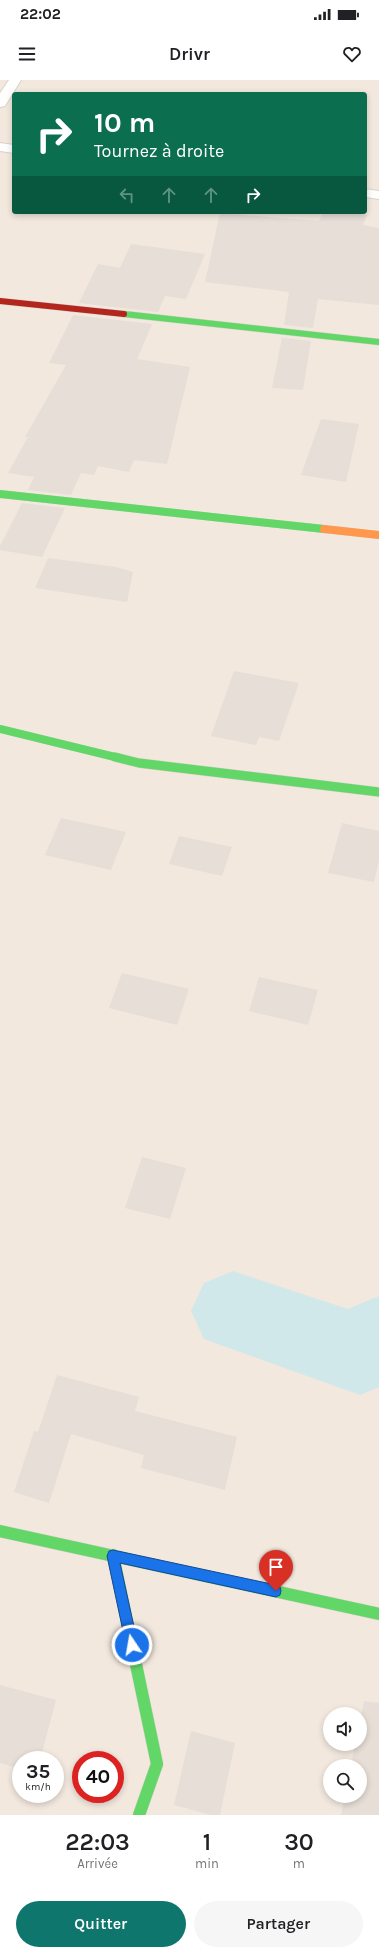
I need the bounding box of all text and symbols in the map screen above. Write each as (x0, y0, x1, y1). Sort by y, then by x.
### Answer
text: 22:02 (20, 5, 61, 23)
icon: menu (16, 43, 38, 65)
text: Drivr (169, 43, 210, 65)
icon: heart (341, 43, 363, 65)
text: 10 m (94, 106, 155, 139)
icon: right (28, 108, 80, 160)
text: Tournez à droite (94, 140, 224, 162)
icon: left (116, 184, 138, 206)
icon: ahead (158, 184, 180, 206)
icon: ahead (200, 184, 222, 206)
icon: right (242, 184, 264, 206)
pin (259, 1550, 293, 1591)
icon: arrive (265, 1556, 287, 1578)
position arrow (111, 1624, 153, 1666)
map controls (323, 1707, 367, 1803)
button: sound (323, 1707, 367, 1751)
speed limit sign: 40 (72, 1751, 124, 1803)
button: search (323, 1759, 367, 1803)
text: 35 (26, 1760, 50, 1783)
text: km/h (25, 1781, 51, 1793)
text: 22:03 (65, 1828, 130, 1856)
text: 1 (203, 1828, 211, 1856)
text: 30 (284, 1828, 314, 1856)
text: Arrivée (77, 1856, 118, 1871)
text: min (195, 1856, 219, 1871)
text: m (293, 1856, 305, 1871)
button: Quitter (16, 1901, 186, 1947)
button: Partager (194, 1901, 363, 1947)

